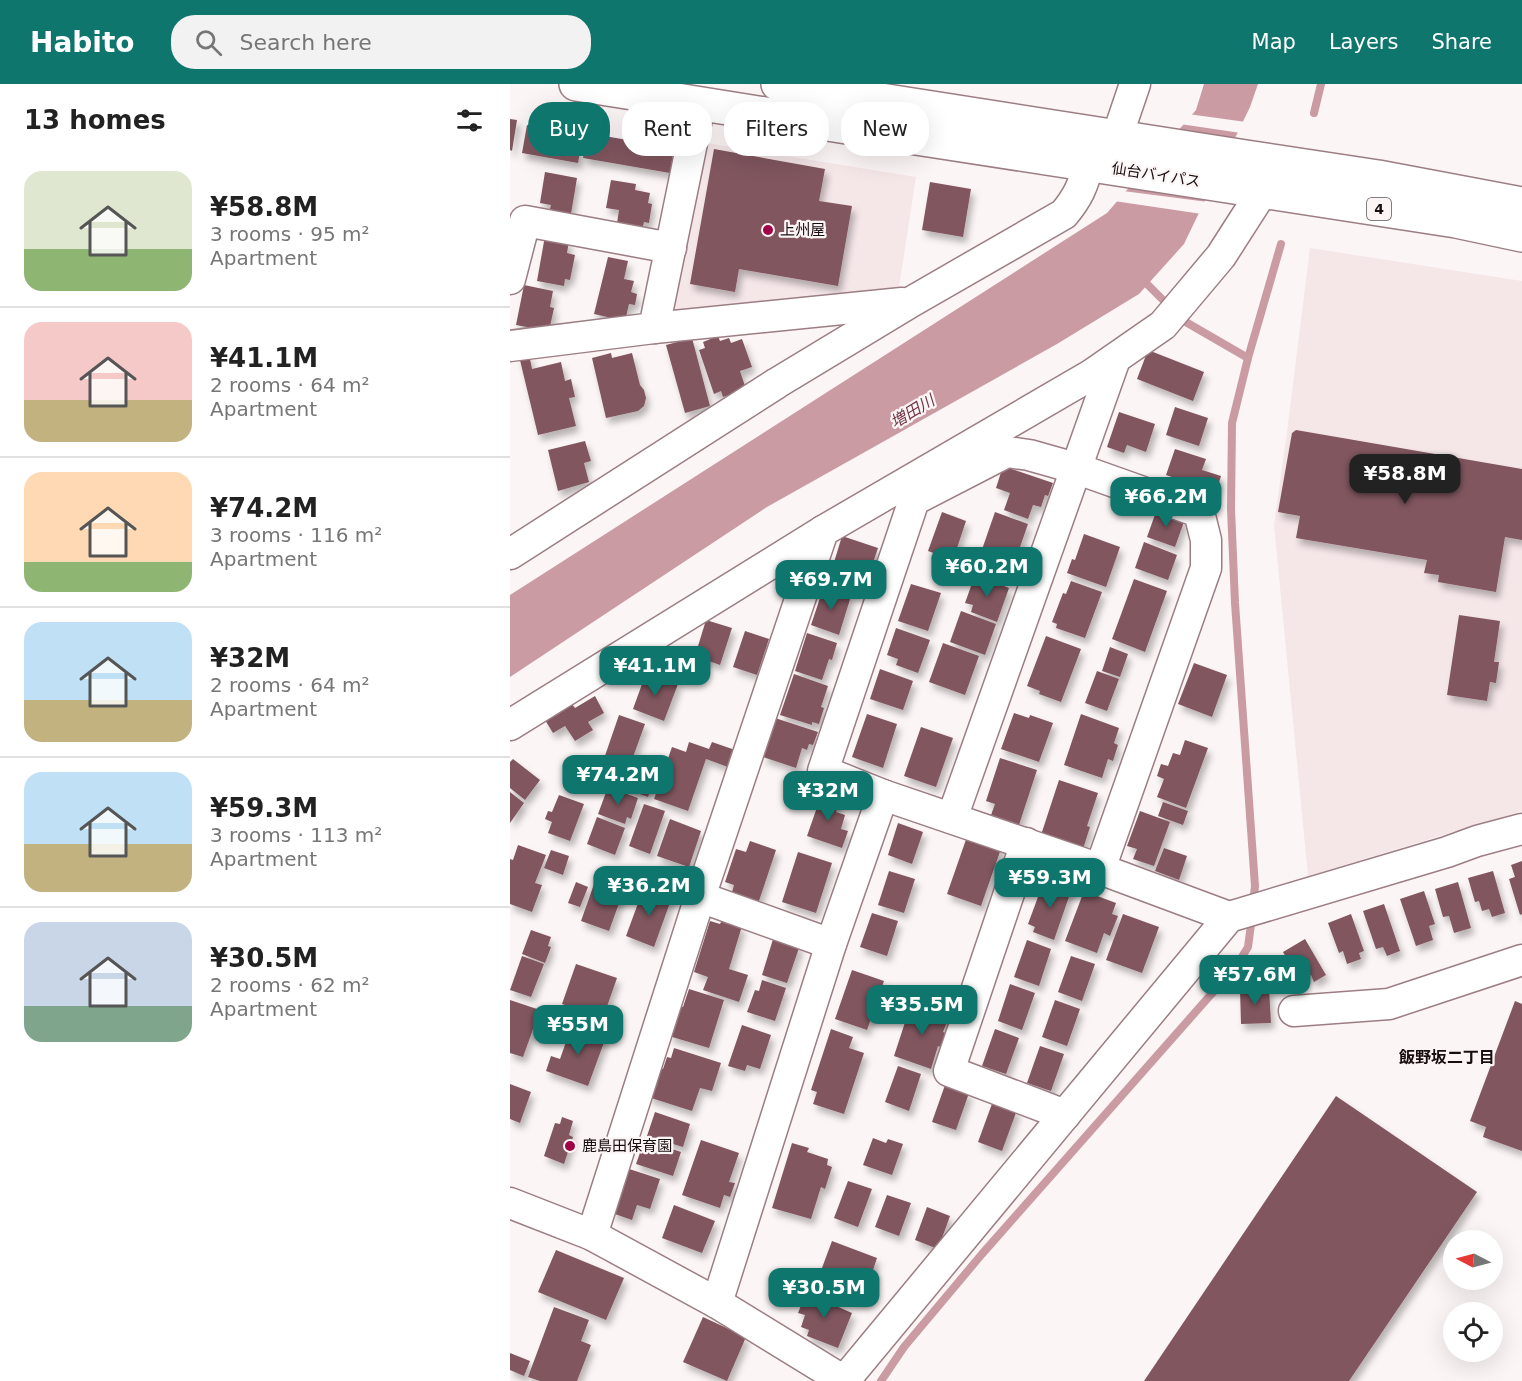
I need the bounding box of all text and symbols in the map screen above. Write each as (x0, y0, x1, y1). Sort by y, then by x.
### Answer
search box (171, 15, 591, 69)
text: Habito (30, 26, 135, 59)
icon: search (192, 26, 225, 59)
text: Search here (240, 30, 372, 55)
text: Map (1252, 30, 1296, 54)
text: Layers (1329, 30, 1398, 54)
text: Share (1431, 30, 1492, 54)
chip: Buy (528, 102, 610, 156)
chip: Rent (622, 102, 712, 156)
chip: Filters (724, 102, 829, 156)
chip: New (841, 102, 929, 156)
icon: filters (453, 104, 486, 137)
text: 13 homes (24, 105, 166, 135)
street label: 仙台バイパス (1110, 159, 1202, 191)
text: ¥58.8M (210, 192, 318, 222)
icon: home (72, 195, 144, 267)
road number: 4 (1367, 198, 1391, 220)
place label: 上州屋 (780, 221, 825, 239)
text: 3 rooms · 95 m² (210, 222, 370, 246)
marker: 上州屋 (761, 223, 775, 237)
text: Apartment (210, 246, 317, 270)
text: ¥41.1M (210, 343, 318, 373)
icon: home (72, 346, 144, 418)
text: 2 rooms · 64 m² (210, 373, 370, 397)
water label: 増田川 (887, 390, 939, 432)
text: Apartment (210, 397, 317, 421)
pin: ¥58.8M (1356, 454, 1454, 505)
text: ¥58.8M (1363, 461, 1447, 485)
pin: ¥66.2M (1117, 477, 1215, 528)
text: ¥66.2M (1124, 484, 1208, 508)
text: ¥74.2M (210, 493, 318, 523)
icon: home (72, 496, 144, 568)
text: 3 rooms · 116 m² (210, 523, 382, 547)
text: Apartment (210, 547, 317, 571)
pin: ¥60.2M (938, 547, 1036, 598)
text: ¥60.2M (945, 554, 1029, 578)
pin: ¥69.7M (782, 560, 880, 611)
text: ¥69.7M (789, 567, 873, 591)
text: ¥32M (210, 643, 290, 673)
icon: home (72, 646, 144, 718)
pin: ¥41.1M (606, 646, 704, 697)
text: ¥41.1M (613, 653, 697, 677)
text: 2 rooms · 64 m² (210, 673, 370, 697)
text: Apartment (210, 697, 317, 721)
pin: ¥74.2M (569, 755, 667, 806)
text: ¥74.2M (576, 762, 660, 786)
pin: ¥32M (792, 771, 864, 822)
text: ¥32M (797, 778, 859, 802)
text: ¥59.3M (210, 793, 318, 823)
icon: home (72, 796, 144, 868)
text: 3 rooms · 113 m² (210, 823, 382, 847)
text: Apartment (210, 847, 317, 871)
pin: ¥59.3M (1001, 858, 1099, 909)
text: ¥59.3M (1008, 865, 1092, 889)
pin: ¥36.2M (600, 866, 698, 917)
text: ¥36.2M (607, 873, 691, 897)
text: ¥30.5M (210, 943, 318, 973)
icon: home (72, 946, 144, 1018)
pin: ¥57.6M (1206, 955, 1304, 1006)
text: ¥57.6M (1213, 962, 1297, 986)
text: 2 rooms · 62 m² (210, 973, 370, 997)
pin: ¥35.5M (873, 985, 971, 1036)
text: ¥35.5M (880, 992, 964, 1016)
text: Apartment (210, 997, 317, 1021)
pin: ¥55M (542, 1005, 614, 1056)
text: ¥55M (547, 1012, 609, 1036)
district label: 飯野坂二丁目 (1398, 1048, 1495, 1067)
place label: 鹿島田保育園 (582, 1137, 672, 1155)
marker: 鹿島田保育園 (563, 1139, 577, 1153)
north arrow (1443, 1230, 1503, 1290)
map controls (1443, 1230, 1503, 1362)
pin: ¥30.5M (775, 1268, 873, 1319)
text: ¥30.5M (782, 1275, 866, 1299)
button: locate (1443, 1302, 1503, 1362)

